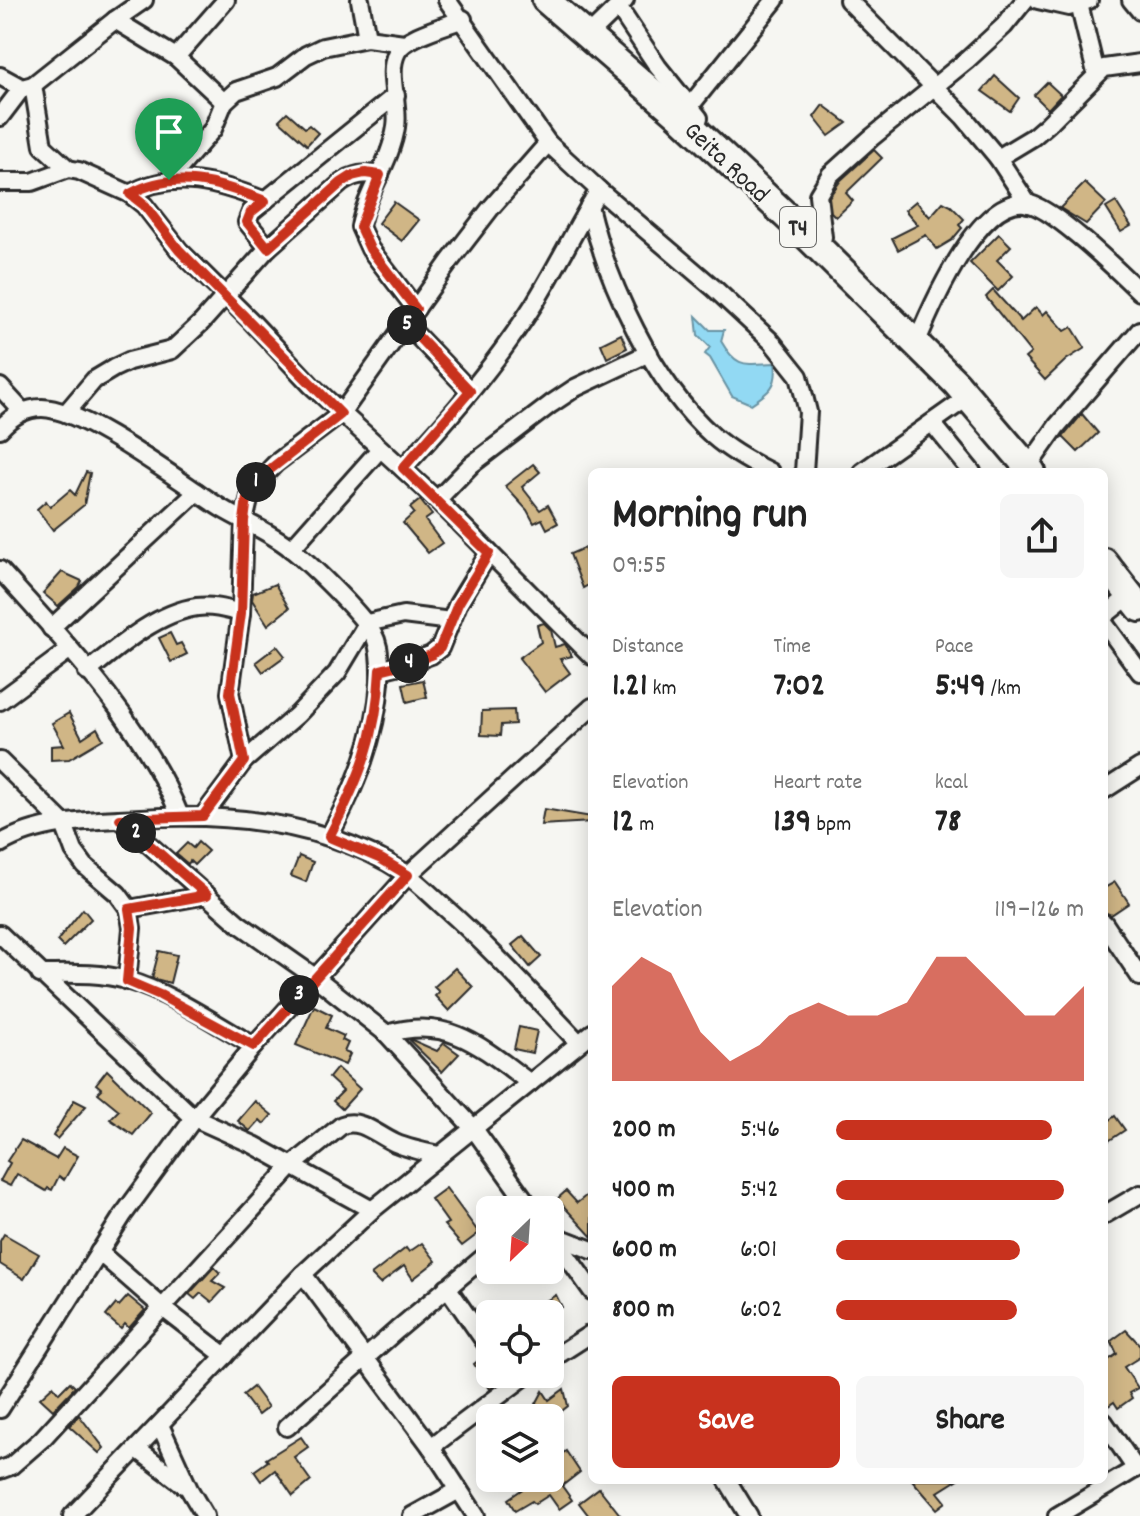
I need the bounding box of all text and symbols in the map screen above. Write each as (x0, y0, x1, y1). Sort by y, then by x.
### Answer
pin (135, 98, 203, 180)
icon: arrive (147, 110, 191, 154)
street label: Geita Road (674, 114, 777, 213)
road number: T4 (780, 207, 816, 247)
pin: 5 (387, 305, 427, 345)
text: 5 (402, 309, 412, 340)
pin: 1 (236, 462, 276, 502)
text: 1 (254, 466, 258, 497)
text: Morning run (612, 486, 807, 549)
button: share (1000, 494, 1084, 578)
text: 09:55 (612, 548, 666, 585)
text: Distance (612, 632, 684, 663)
text: Time (773, 632, 811, 663)
text: Pace (935, 632, 974, 663)
pin: 4 (389, 643, 429, 683)
text: 4 (404, 647, 414, 678)
text: 1.21 (612, 663, 647, 712)
text: 7:02 (773, 663, 825, 712)
text: 5:49 (935, 663, 986, 712)
text: km (647, 674, 677, 705)
text: /km (986, 674, 1021, 705)
text: Elevation (612, 768, 689, 799)
text: Heart rate (773, 768, 862, 799)
text: kcal (935, 768, 968, 799)
text: 12 (612, 799, 634, 848)
text: 139 (773, 799, 811, 848)
text: 78 (935, 799, 961, 848)
text: m (634, 810, 654, 841)
text: bpm (811, 810, 851, 841)
pin: 2 (116, 813, 156, 853)
text: 2 (131, 817, 141, 848)
text: Elevation (612, 892, 702, 929)
text: 119–126 m (994, 892, 1084, 929)
pin: 3 (279, 975, 319, 1015)
text: 3 (294, 979, 304, 1010)
text: 200 m (612, 1112, 676, 1149)
text: 5:46 (740, 1112, 780, 1149)
text: 400 m (612, 1172, 675, 1209)
text: 5:42 (740, 1172, 779, 1209)
north arrow (476, 1196, 564, 1284)
map controls (476, 1196, 564, 1492)
text: 600 m (612, 1232, 677, 1269)
text: 6:01 (740, 1232, 777, 1269)
text: 800 m (612, 1292, 675, 1329)
text: 6:02 (740, 1292, 783, 1329)
button: locate (476, 1300, 564, 1388)
button: Save (612, 1376, 840, 1468)
button: Share (856, 1376, 1084, 1468)
button: layers (476, 1404, 564, 1492)

